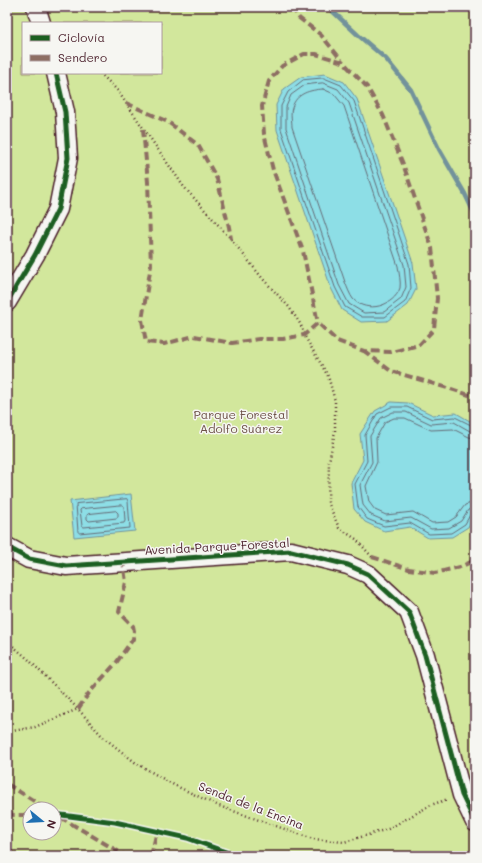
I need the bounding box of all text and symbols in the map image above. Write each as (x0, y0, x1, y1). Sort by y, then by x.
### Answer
legend (22, 22, 162, 74)
text: Ciclovía (58, 29, 105, 45)
text: Sendero (58, 49, 107, 65)
park label: Parque Forestal Adolfo Suárez (193, 406, 289, 436)
street label: Avenida Parque Forestal (144, 534, 290, 558)
street label: Senda de la Encina (197, 778, 306, 832)
north arrow (22, 801, 62, 841)
text: N (44, 818, 60, 831)

